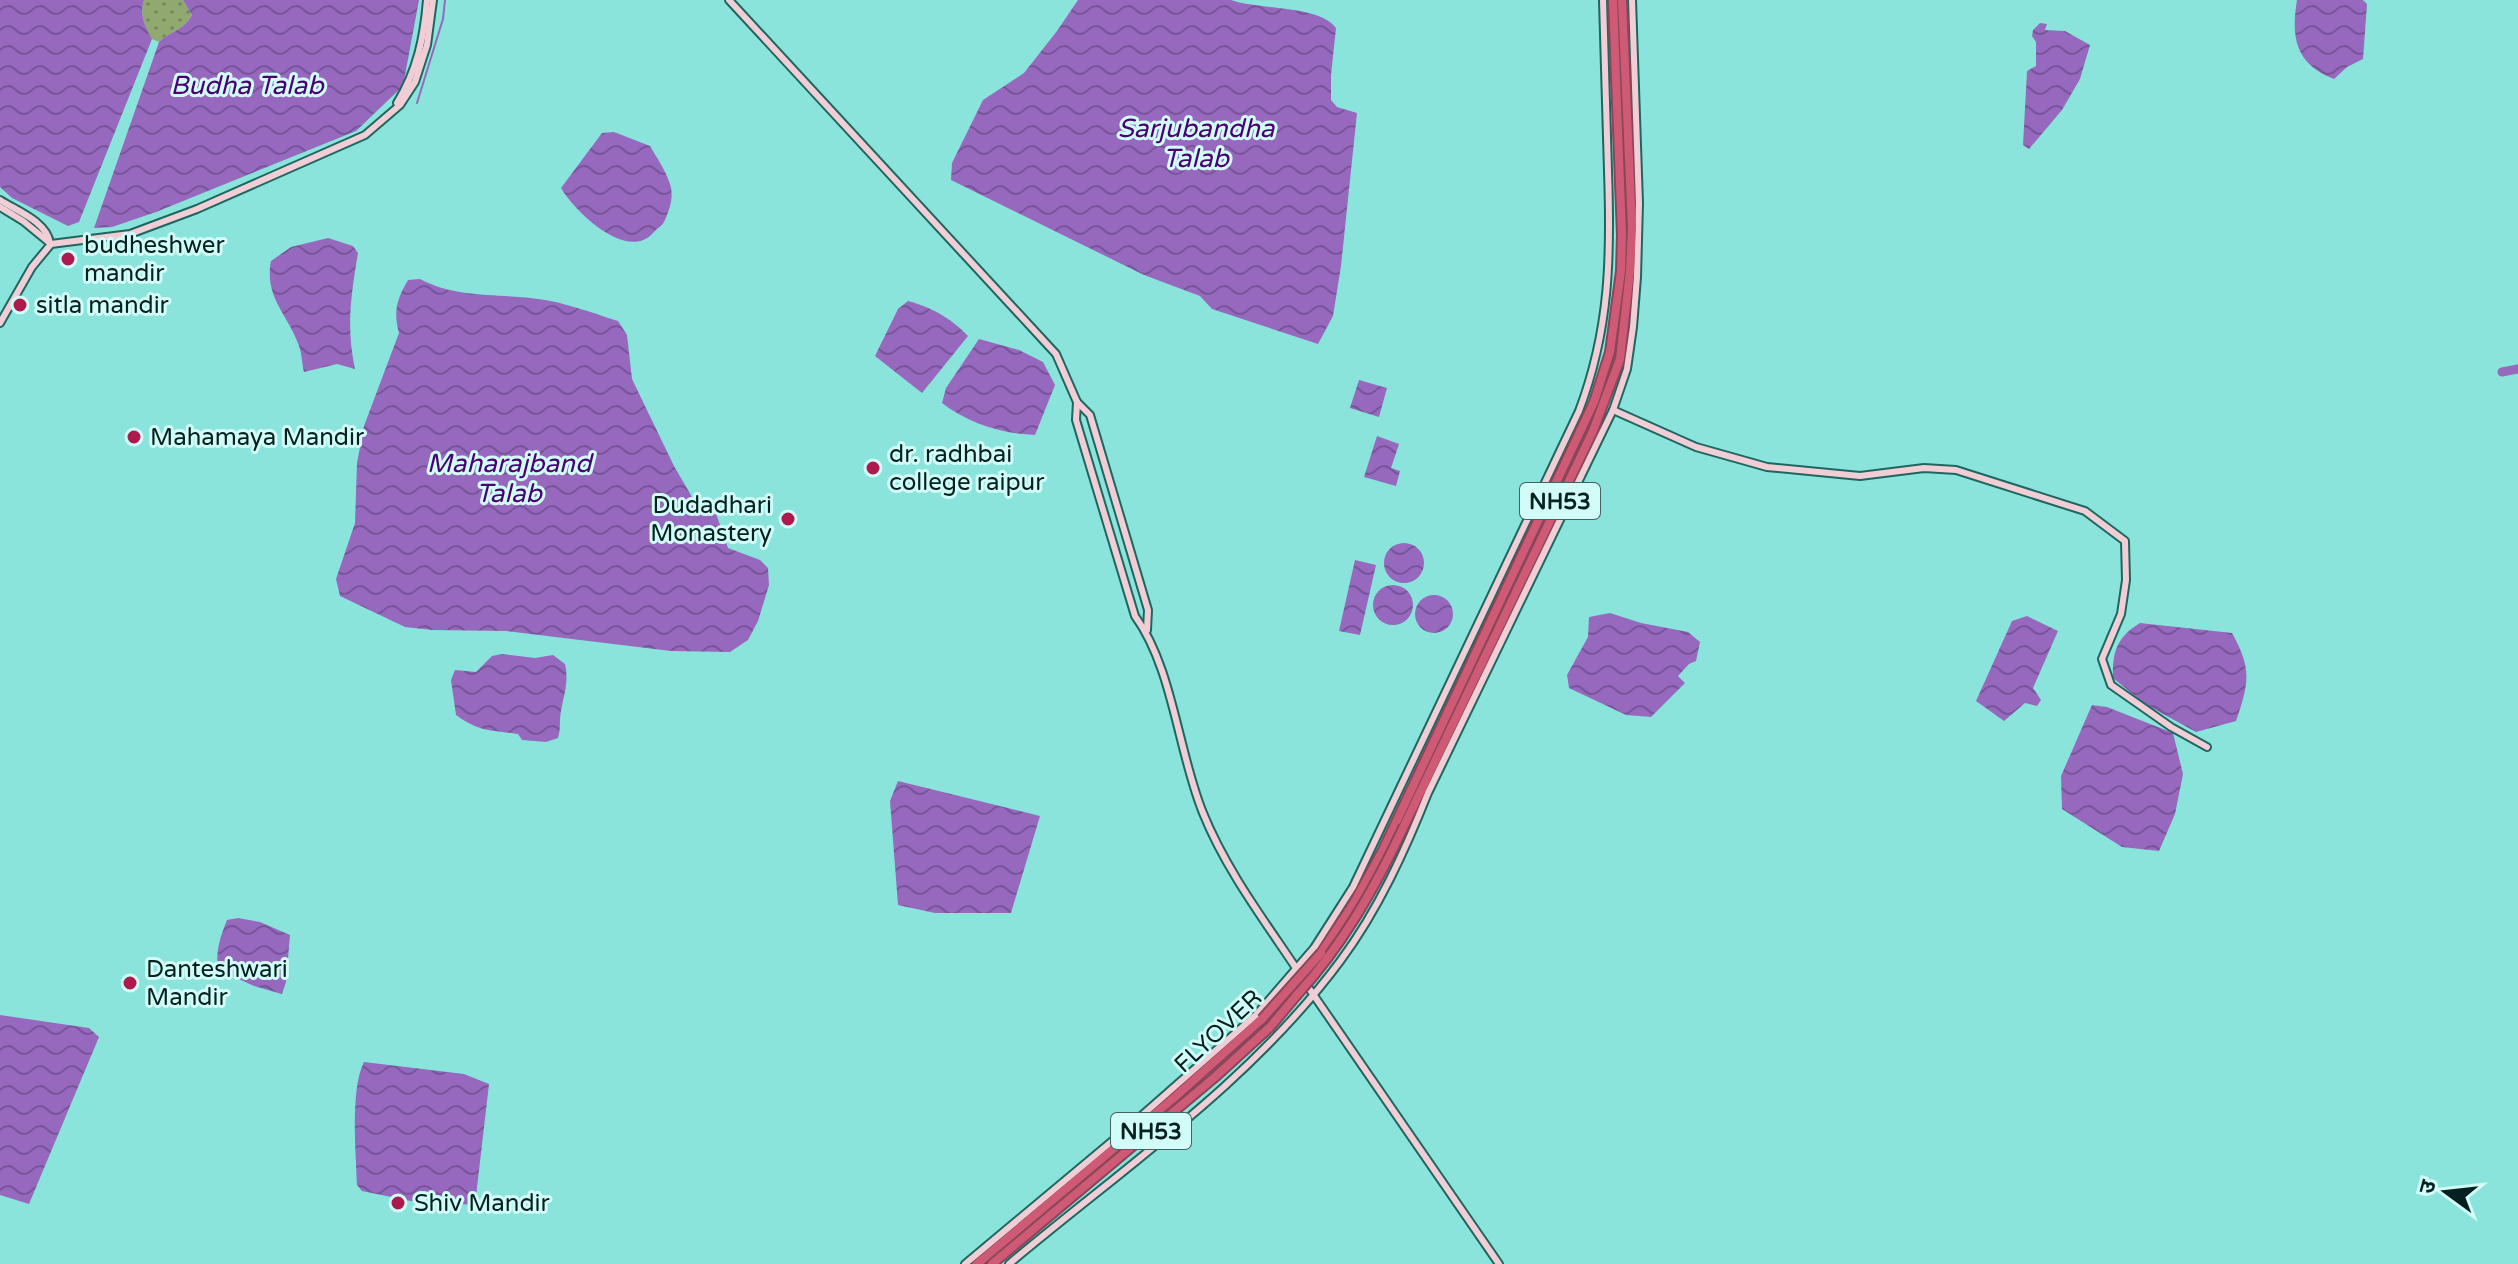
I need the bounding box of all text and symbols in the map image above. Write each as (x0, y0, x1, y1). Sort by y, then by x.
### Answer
water label: Budha Talab (170, 70, 325, 101)
water label: Sarjubandha Talab (1118, 113, 1276, 174)
place label: budheshwer mandir (84, 231, 225, 288)
marker: budheshwer mandir (59, 250, 77, 268)
place label: sitla mandir (36, 291, 170, 320)
marker: sitla mandir (11, 296, 29, 314)
place label: Mahamaya Mandir (150, 423, 365, 452)
marker: Mahamaya Mandir (125, 428, 143, 446)
place label: dr. radhbai college raipur (889, 440, 1045, 497)
water label: Maharajband Talab (427, 448, 594, 509)
marker: dr. radhbai college raipur (864, 459, 882, 477)
road number: NH53 (1520, 483, 1600, 519)
place label: Dudadhari Monastery (650, 491, 772, 548)
marker: Dudadhari Monastery (779, 510, 797, 528)
place label: Danteshwari Mandir (146, 955, 288, 1012)
marker: Danteshwari Mandir (121, 974, 139, 992)
street label: FLYOVER (1169, 984, 1268, 1079)
road number: NH53 (1111, 1113, 1191, 1149)
north arrow (2406, 1152, 2486, 1232)
text: उ (2413, 1176, 2442, 1197)
place label: Shiv Mandir (414, 1189, 551, 1218)
marker: Shiv Mandir (389, 1194, 407, 1212)

